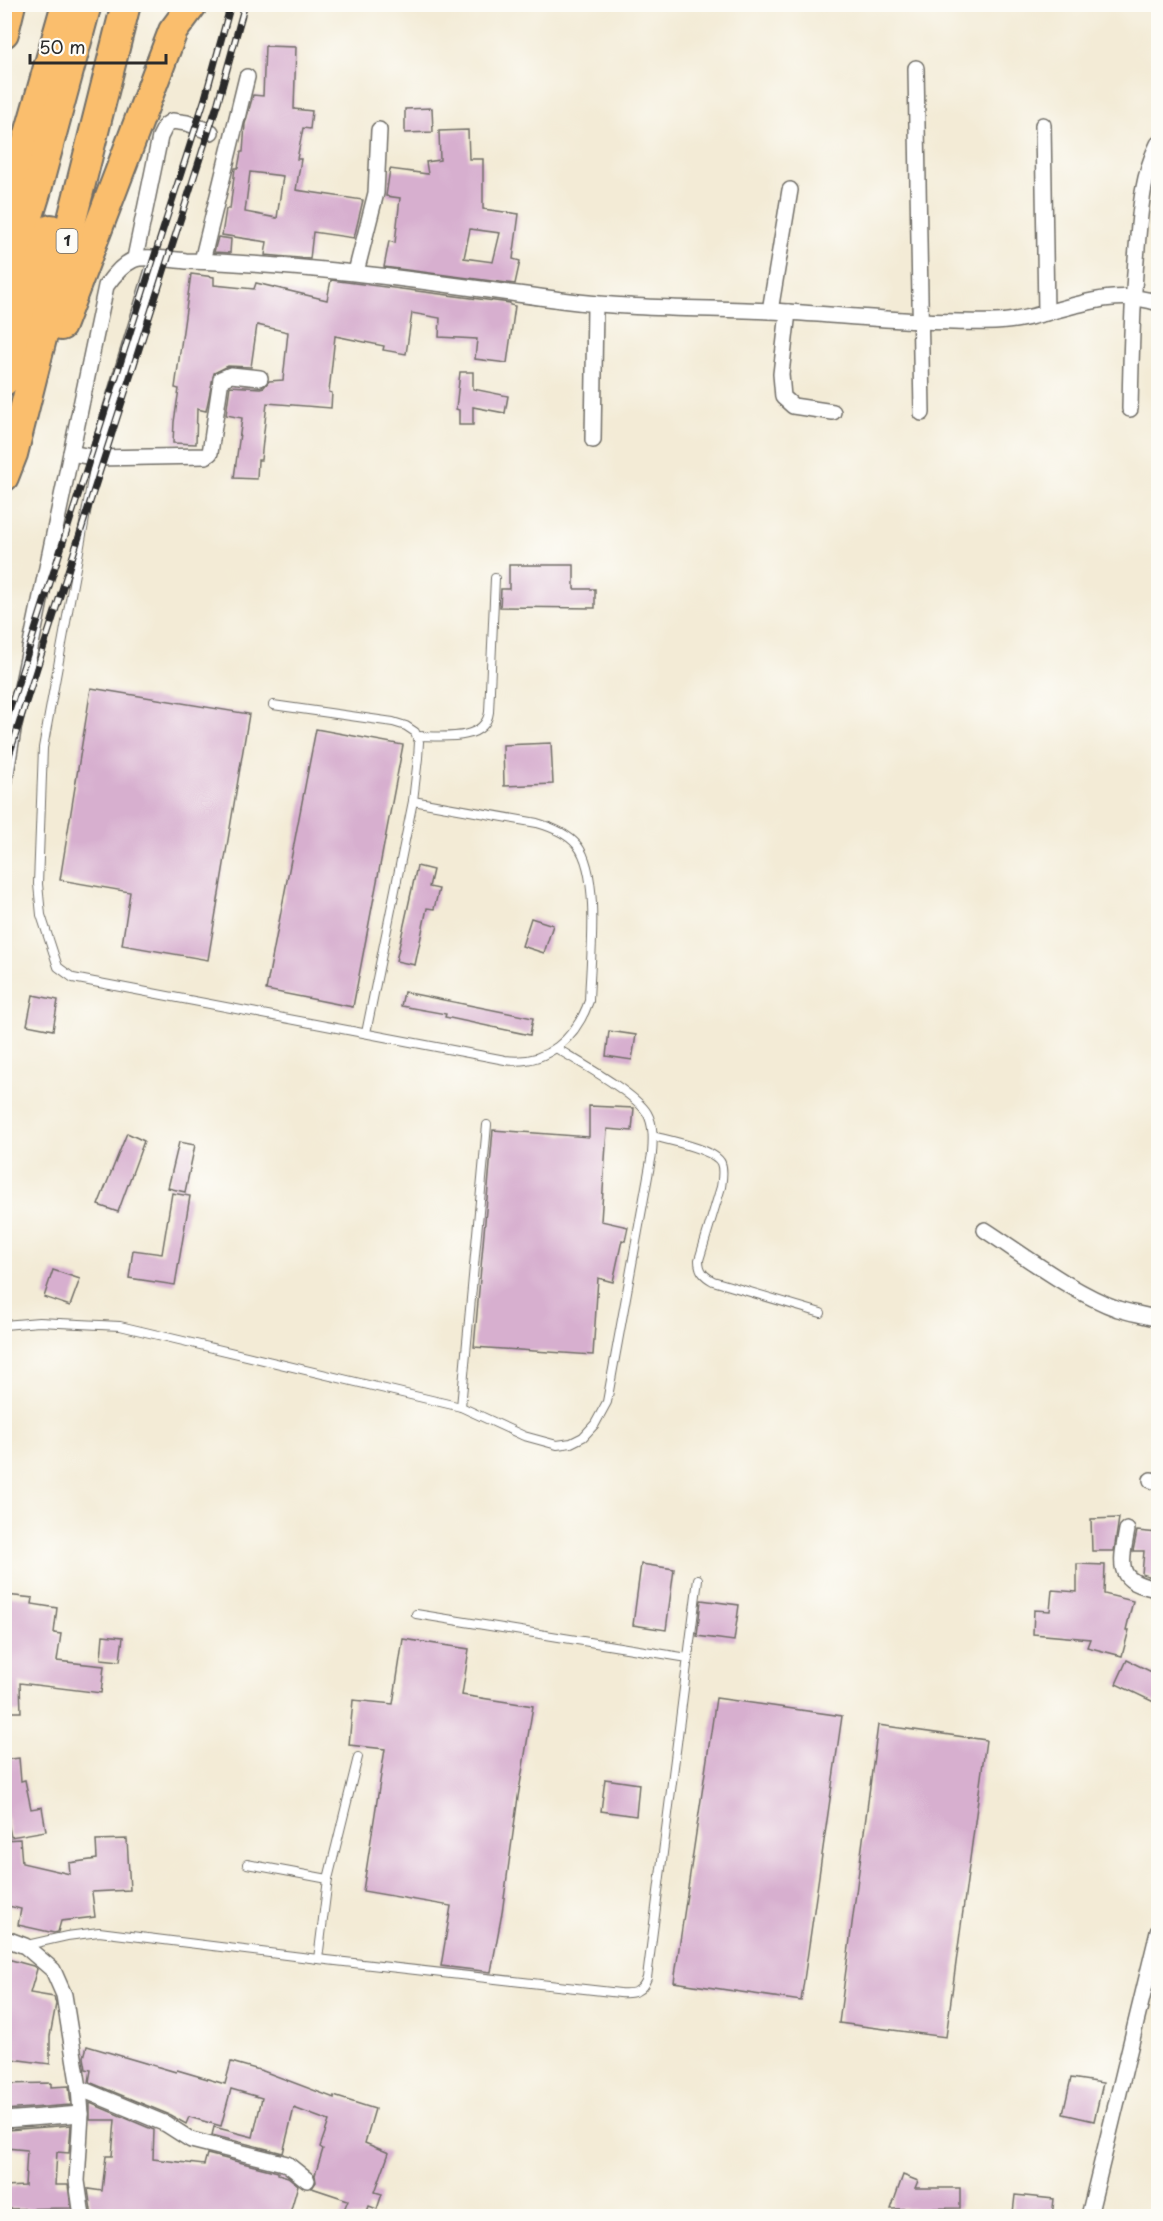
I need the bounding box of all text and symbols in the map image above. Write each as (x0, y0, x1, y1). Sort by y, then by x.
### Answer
scale bar (30, 27, 166, 65)
text: 50 m (39, 33, 86, 60)
road number: 1 (56, 229, 78, 253)

